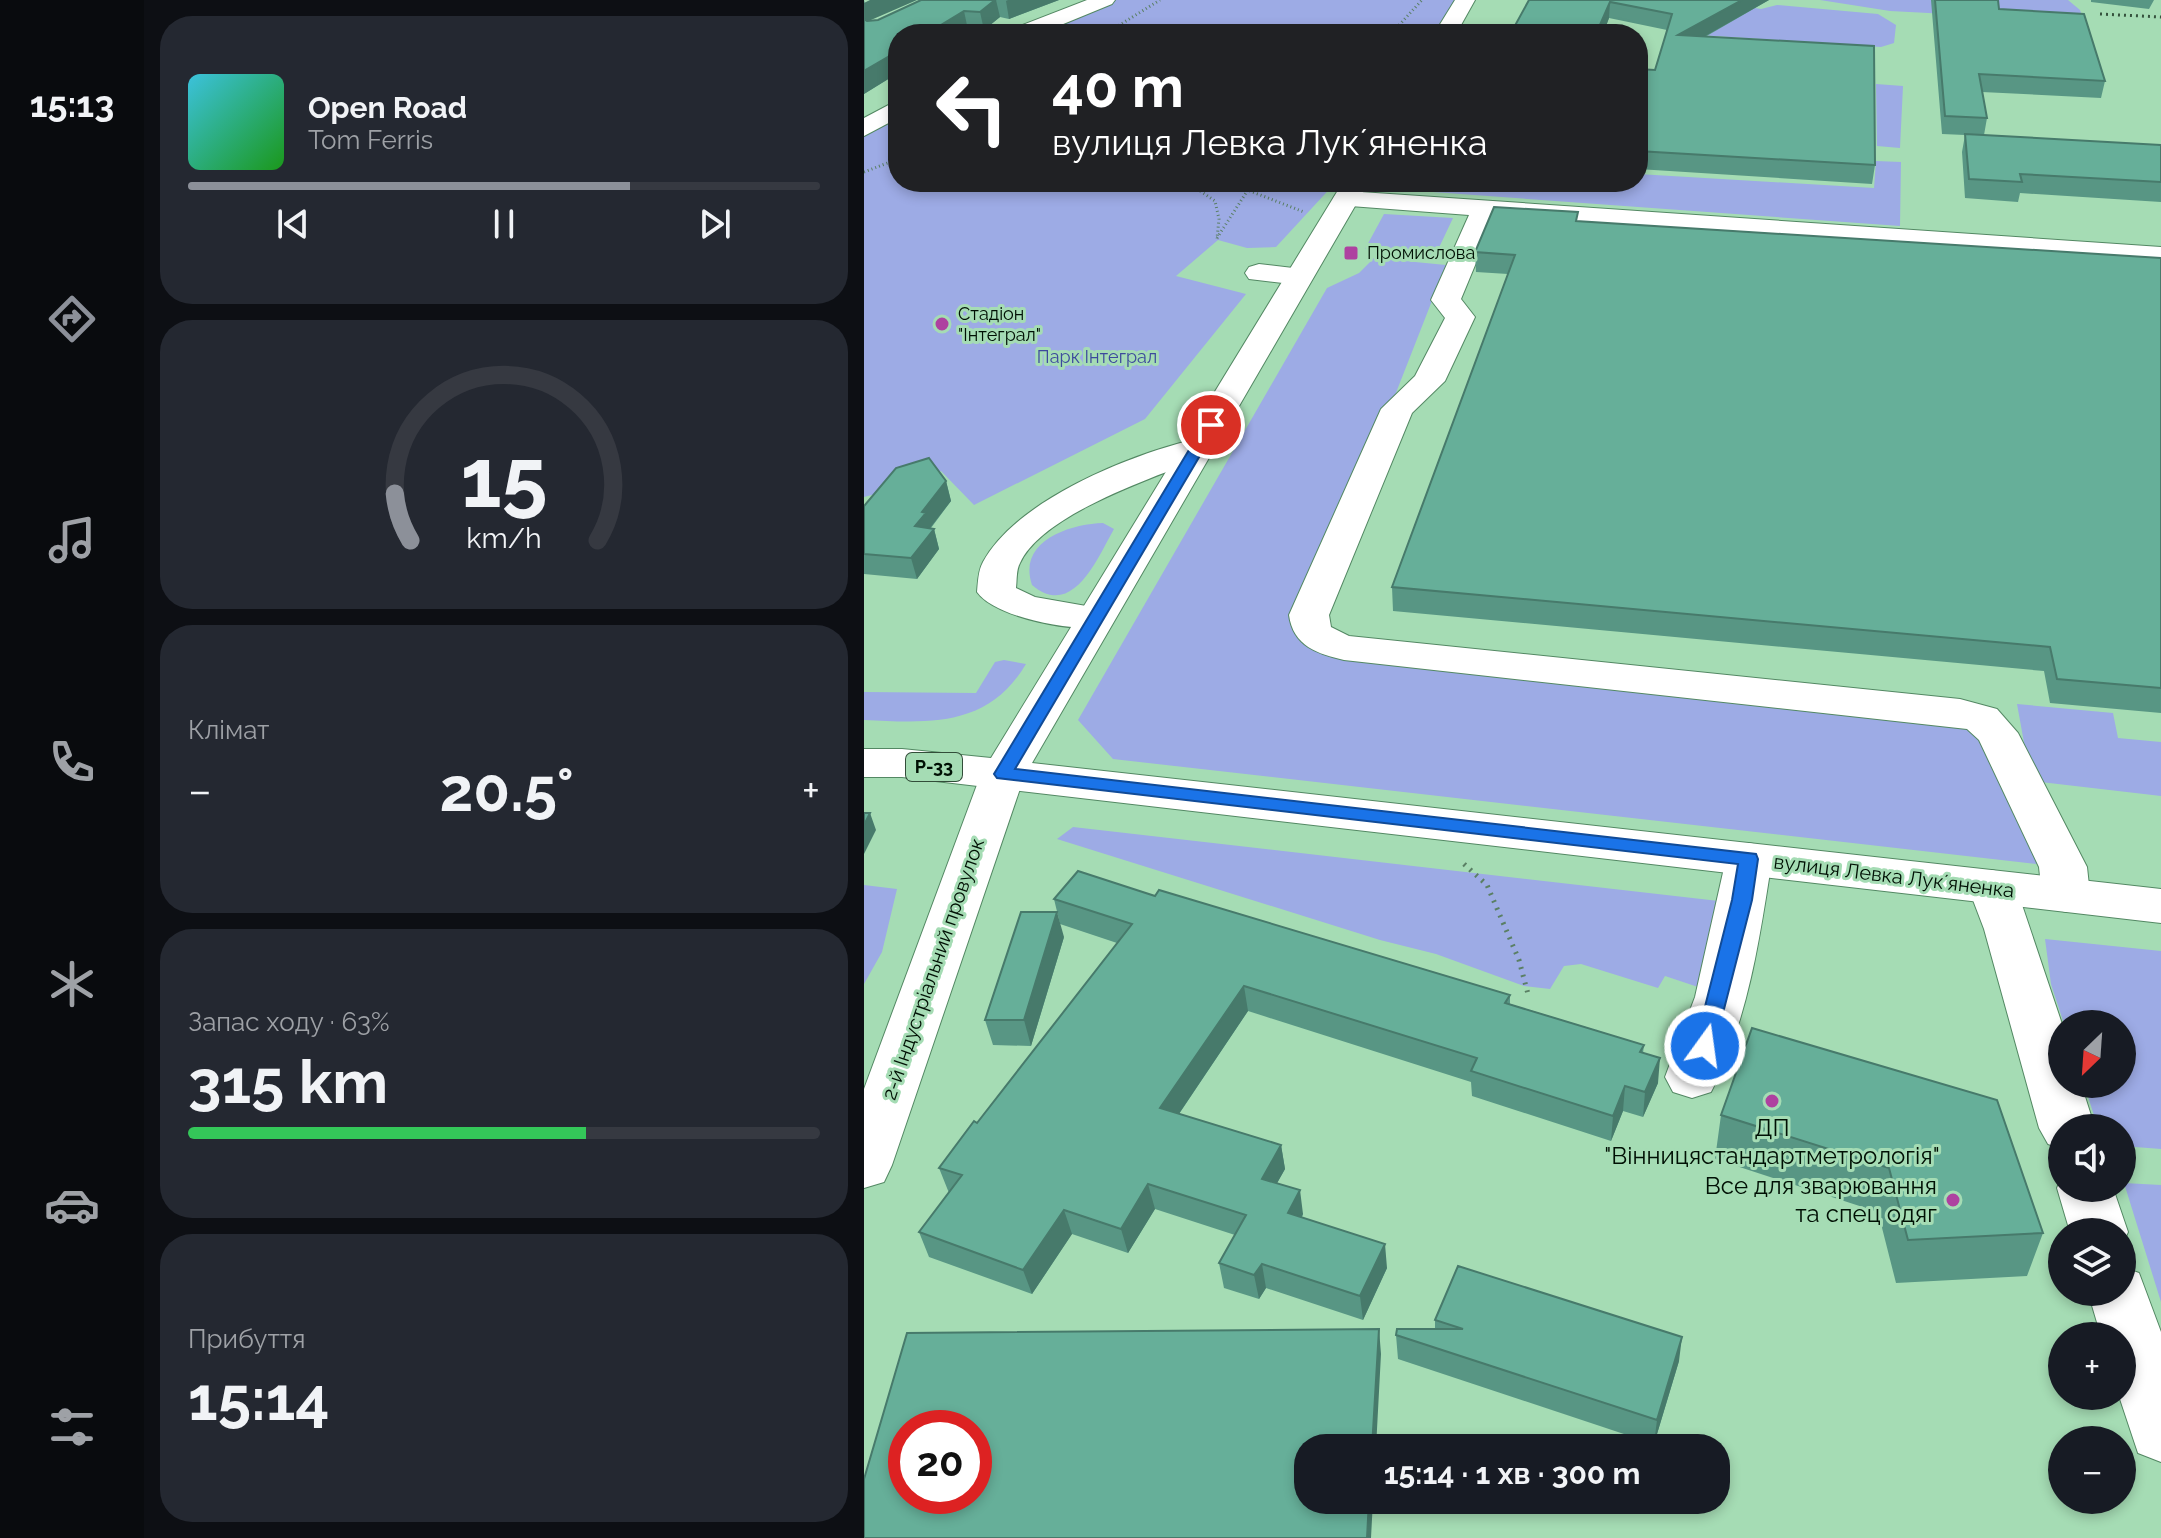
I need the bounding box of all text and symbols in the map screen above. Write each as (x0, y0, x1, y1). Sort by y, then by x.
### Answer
text: 40 m (1052, 54, 1184, 120)
icon: left (920, 56, 1024, 160)
text: 15:13 (30, 83, 114, 125)
text: Open Road (308, 90, 467, 125)
text: вулиця Левка Лукʼяненка (1052, 121, 1488, 163)
text: Tom Ferris (308, 125, 433, 155)
icon: previous (271, 202, 315, 246)
icon: pause (482, 202, 526, 246)
icon: next (693, 202, 737, 246)
place label: Промислова (1367, 242, 1475, 263)
marker: Промислова (1342, 244, 1360, 262)
icon: directions (44, 291, 100, 347)
place label: Стадіон "Інтеграл" (958, 303, 1041, 345)
marker: Стадіон "Інтеграл" (933, 315, 951, 333)
park label: Парк Інтеграл (1037, 346, 1157, 367)
pin (1177, 391, 1245, 459)
icon: arrive (1189, 403, 1233, 447)
text: 15 (460, 428, 548, 525)
icon: music (44, 512, 100, 568)
text: km/h (466, 521, 542, 555)
text: Клімат (188, 715, 270, 745)
icon: phone (44, 734, 100, 790)
road number: Р-33 (906, 753, 962, 781)
text: 20.5° (439, 755, 574, 825)
text: − (188, 765, 212, 816)
text: + (802, 765, 820, 816)
street label: 2-й Індустріальний провулок (877, 835, 989, 1103)
street label: вулиця Левка Лукʼяненка (1772, 849, 2016, 903)
icon: climate (44, 956, 100, 1012)
position arrow (1663, 1004, 1747, 1088)
text: Запас ходу · 63% (188, 1007, 390, 1037)
north arrow (2048, 1010, 2136, 1098)
map controls (2048, 1010, 2136, 1514)
text: 315 km (188, 1047, 388, 1117)
marker: ДП "Вінницястандартметрологія" (1763, 1092, 1781, 1110)
place label: ДП "Вінницястандартметрологія" (1604, 1113, 1940, 1170)
button: sound (2048, 1114, 2136, 1202)
place label: Все для зварювання та спец одяг (1705, 1171, 1937, 1228)
icon: car (44, 1177, 100, 1233)
marker: Все для зварювання та спец одяг (1944, 1191, 1962, 1209)
button: layers (2048, 1218, 2136, 1306)
button: + (2048, 1322, 2136, 1410)
text: Прибуття (188, 1324, 306, 1354)
text: 15:14 (188, 1364, 330, 1434)
icon: filters (44, 1399, 100, 1455)
speed limit sign: 20 (888, 1410, 992, 1514)
button: − (2048, 1426, 2136, 1514)
text: 15:14 · 1 хв · 300 m (1384, 1456, 1640, 1491)

